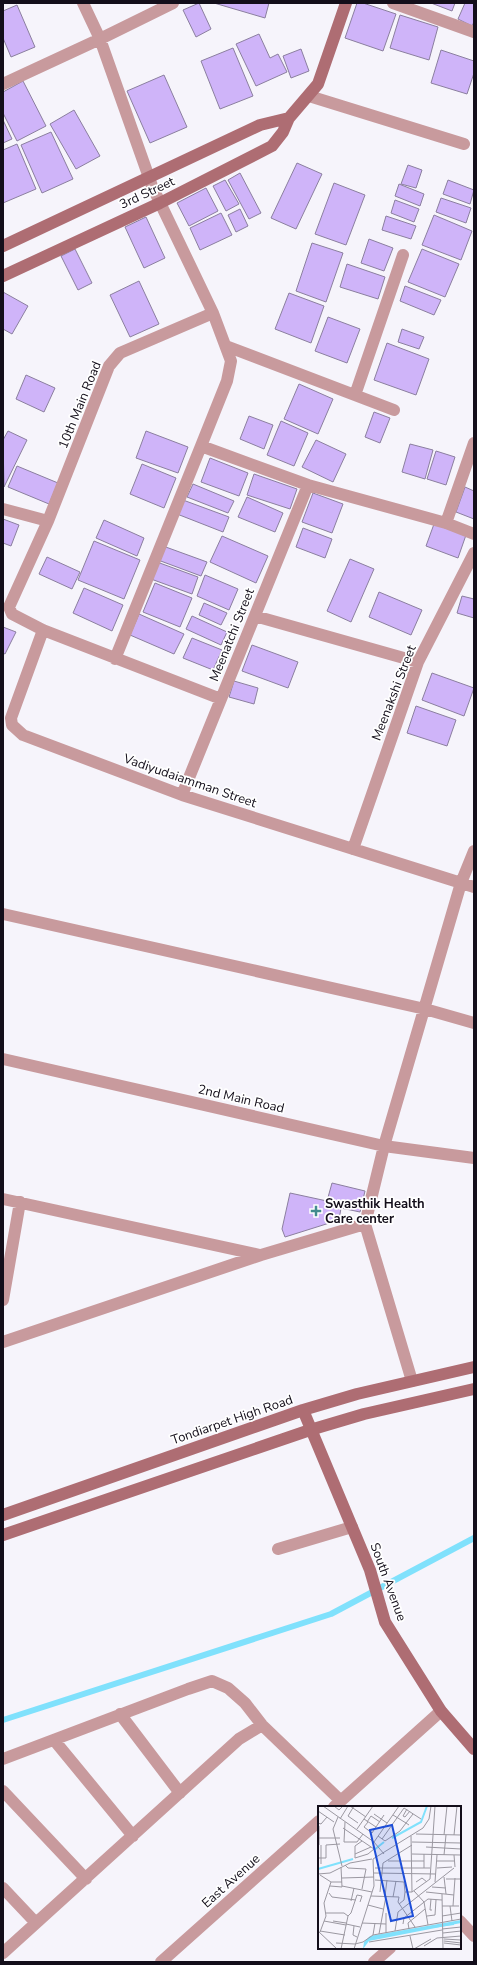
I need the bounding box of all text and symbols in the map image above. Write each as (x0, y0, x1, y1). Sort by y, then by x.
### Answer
street label: 3rd Street (117, 172, 178, 214)
street label: 10th Main Road (54, 359, 106, 451)
street label: Meenatchi Street (205, 585, 259, 684)
street label: Meenakshi Street (367, 642, 421, 743)
street label: Vadiyudaiamman Street (120, 749, 259, 812)
street label: 2nd Main Road (196, 1080, 286, 1118)
place label: Swasthik Health Care center (325, 1195, 425, 1228)
marker: Swasthik Health Care center (310, 1205, 322, 1217)
street label: Tondiarpet High Road (169, 1391, 295, 1449)
street label: South Avenue (366, 1540, 411, 1624)
inset map (318, 1806, 461, 1949)
street label: East Avenue (198, 1850, 264, 1912)

